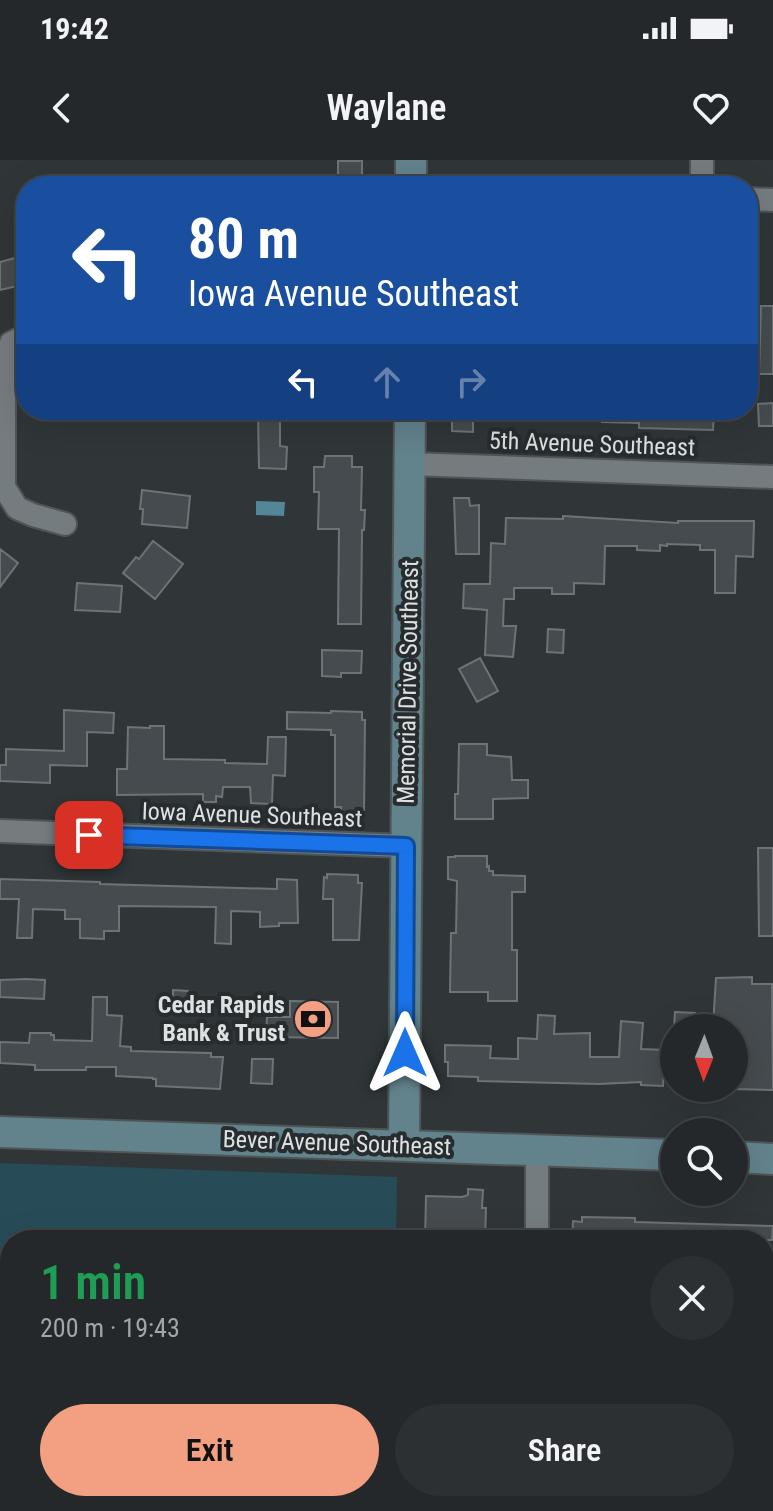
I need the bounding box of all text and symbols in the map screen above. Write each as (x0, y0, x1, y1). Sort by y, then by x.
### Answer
text: 19:42 (40, 11, 109, 46)
icon: back (40, 86, 84, 130)
icon: heart (689, 86, 733, 130)
text: Waylane (327, 87, 446, 129)
text: 80 m (188, 206, 299, 272)
icon: left (56, 208, 160, 312)
text: Iowa Avenue Southeast (188, 273, 519, 315)
icon: left (281, 360, 325, 404)
icon: ahead (365, 360, 409, 404)
icon: right (449, 360, 493, 404)
street label: 5th Avenue Southeast (488, 426, 696, 462)
street label: Memorial Drive Southeast (392, 560, 424, 804)
street label: Iowa Avenue Southeast (141, 797, 363, 833)
pin (55, 801, 123, 869)
icon: arrive (67, 813, 111, 857)
place label: Cedar Rapids Bank & Trust (158, 991, 285, 1047)
bank icon: Cedar Rapids Bank & Trust (292, 998, 334, 1040)
position arrow (363, 1011, 447, 1095)
north arrow (660, 1014, 748, 1102)
map controls (660, 1014, 748, 1206)
button: search (660, 1118, 748, 1206)
street label: Bever Avenue Southeast (222, 1125, 452, 1161)
text: 1 min (40, 1254, 146, 1311)
button: close (650, 1256, 734, 1340)
text: 200 m · 19:43 (40, 1313, 180, 1343)
button: Exit (40, 1404, 379, 1496)
button: Share (395, 1404, 734, 1496)

